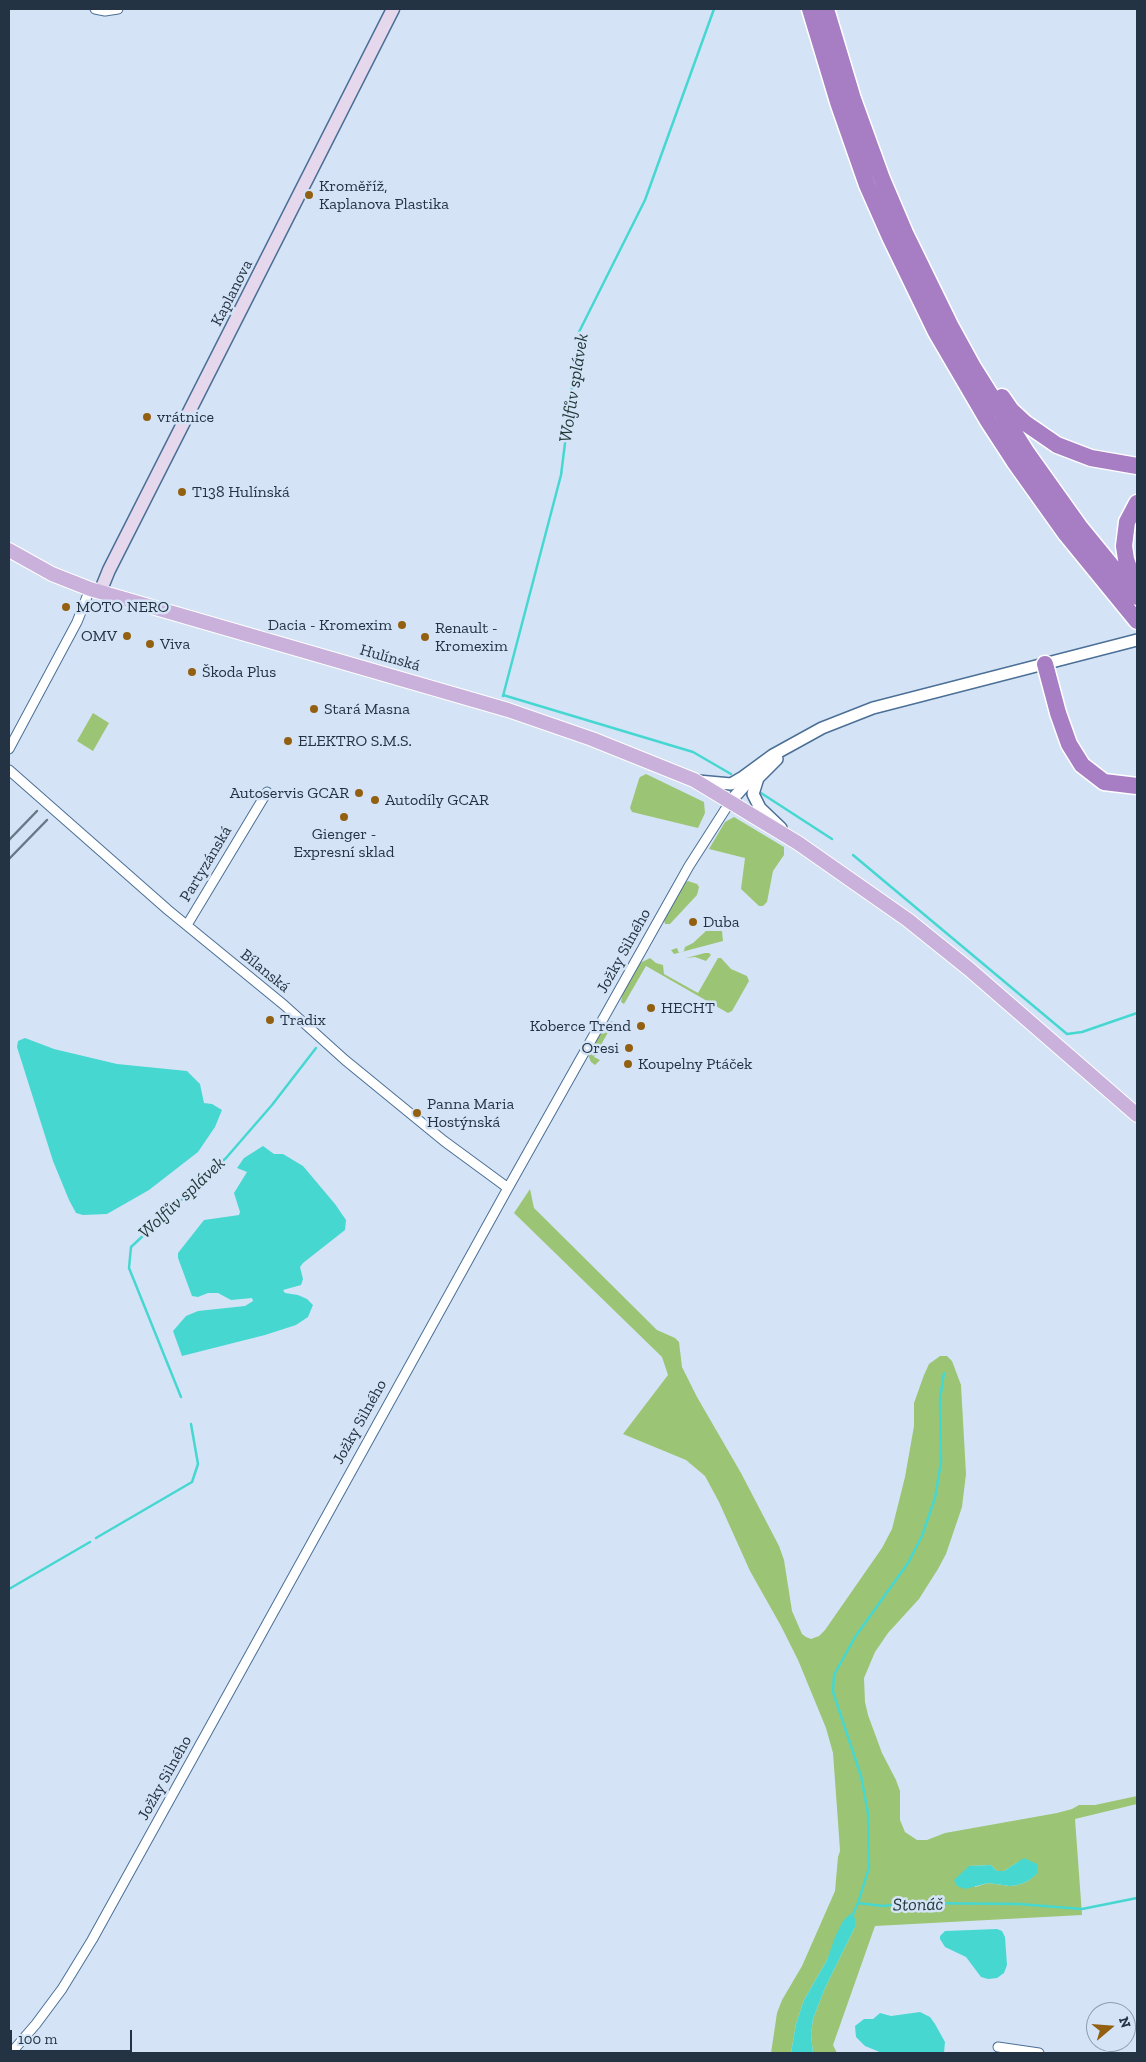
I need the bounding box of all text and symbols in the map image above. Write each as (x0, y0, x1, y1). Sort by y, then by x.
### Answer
place label: Kroměříž, Kaplanova Plastika (319, 176, 449, 214)
marker: Kroměříž, Kaplanova Plastika (303, 189, 315, 201)
street label: Kaplanova (207, 257, 257, 329)
water label: Wolfův splávek (555, 332, 593, 444)
place label: vrátnice (157, 407, 214, 427)
marker: vrátnice (141, 411, 153, 423)
place label: T138 Hulínská (192, 482, 290, 502)
marker: T138 Hulínská (176, 486, 188, 498)
place label: MOTO NERO (76, 597, 169, 617)
marker: MOTO NERO (60, 601, 72, 613)
place label: Dacia - Kromexim (268, 615, 392, 635)
place label: Renault - Kromexim (435, 618, 508, 656)
marker: Dacia - Kromexim (396, 619, 408, 631)
place label: OMV (81, 626, 117, 646)
marker: OMV (121, 630, 133, 642)
marker: Renault - Kromexim (419, 631, 431, 643)
place label: Viva (160, 634, 190, 654)
marker: Viva (144, 638, 156, 650)
street label: Hulínská (358, 640, 422, 676)
place label: Škoda Plus (202, 662, 276, 682)
marker: Škoda Plus (186, 666, 198, 678)
place label: Stará Masna (324, 699, 410, 719)
marker: Stará Masna (308, 703, 320, 715)
place label: ELEKTRO S.M.S. (298, 731, 412, 751)
marker: ELEKTRO S.M.S. (282, 735, 294, 747)
place label: Autoservis GCAR (230, 783, 349, 803)
marker: Autoservis GCAR (353, 787, 365, 799)
place label: Autodíly GCAR (385, 790, 489, 810)
marker: Autodíly GCAR (369, 794, 381, 806)
marker: Gienger - Expresní sklad (338, 811, 350, 823)
street label: Partyzánská (176, 823, 236, 905)
place label: Gienger - Expresní sklad (293, 824, 395, 862)
street label: Jožky Silného (593, 905, 655, 997)
place label: Duba (703, 912, 740, 932)
marker: Duba (687, 916, 699, 928)
street label: Bílanská (236, 945, 294, 997)
place label: HECHT (661, 998, 715, 1018)
marker: HECHT (645, 1002, 657, 1014)
place label: Tradix (280, 1010, 326, 1030)
marker: Tradix (264, 1014, 276, 1026)
place label: Koberce Trend (530, 1016, 631, 1036)
marker: Koberce Trend (635, 1020, 647, 1032)
place label: Oresi (582, 1038, 619, 1058)
marker: Oresi (623, 1042, 635, 1054)
place label: Koupelny Ptáček (638, 1054, 752, 1074)
marker: Koupelny Ptáček (622, 1058, 634, 1070)
place label: Panna Maria Hostýnská (427, 1094, 514, 1132)
marker: Panna Maria Hostýnská (411, 1107, 423, 1119)
water label: Wolfův splávek (134, 1153, 230, 1243)
street label: Jožky Silného (329, 1376, 391, 1468)
street label: Jožky Silného (134, 1732, 196, 1824)
water label: Stonáč (892, 1894, 944, 1916)
north arrow (1086, 2002, 1136, 2052)
text: N (1115, 2015, 1135, 2030)
scale bar (12, 2020, 135, 2052)
text: 100 m (18, 2030, 57, 2048)

